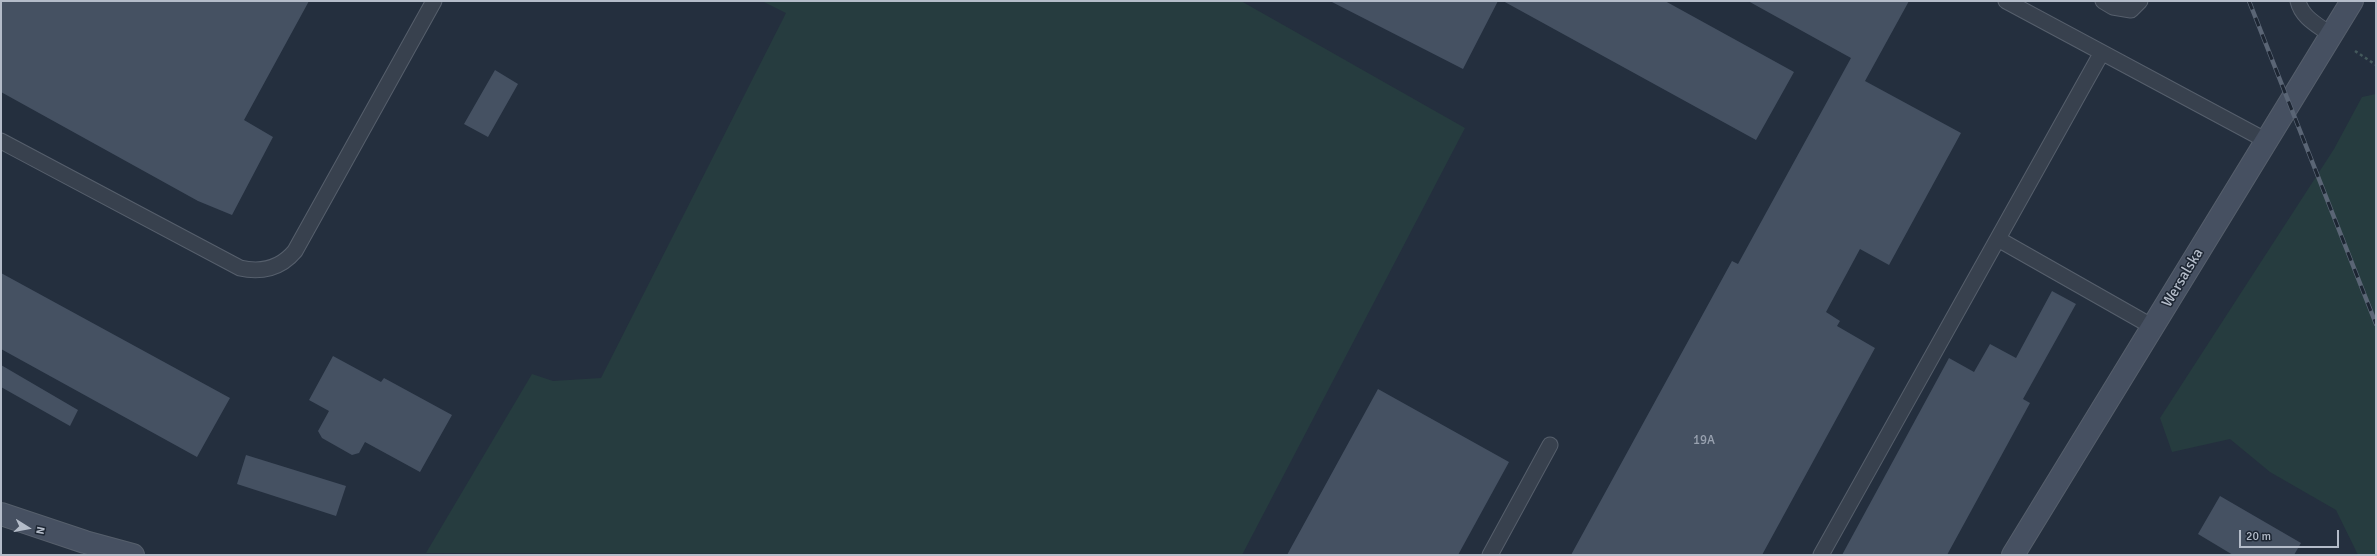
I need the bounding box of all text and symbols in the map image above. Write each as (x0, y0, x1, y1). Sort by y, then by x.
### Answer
street label: Wersalska (2158, 245, 2208, 311)
house number: 19A (1693, 433, 1715, 449)
north arrow (8, 508, 48, 548)
scale bar (2241, 522, 2341, 548)
text: N (33, 525, 47, 535)
text: 20 m (2246, 529, 2271, 544)

